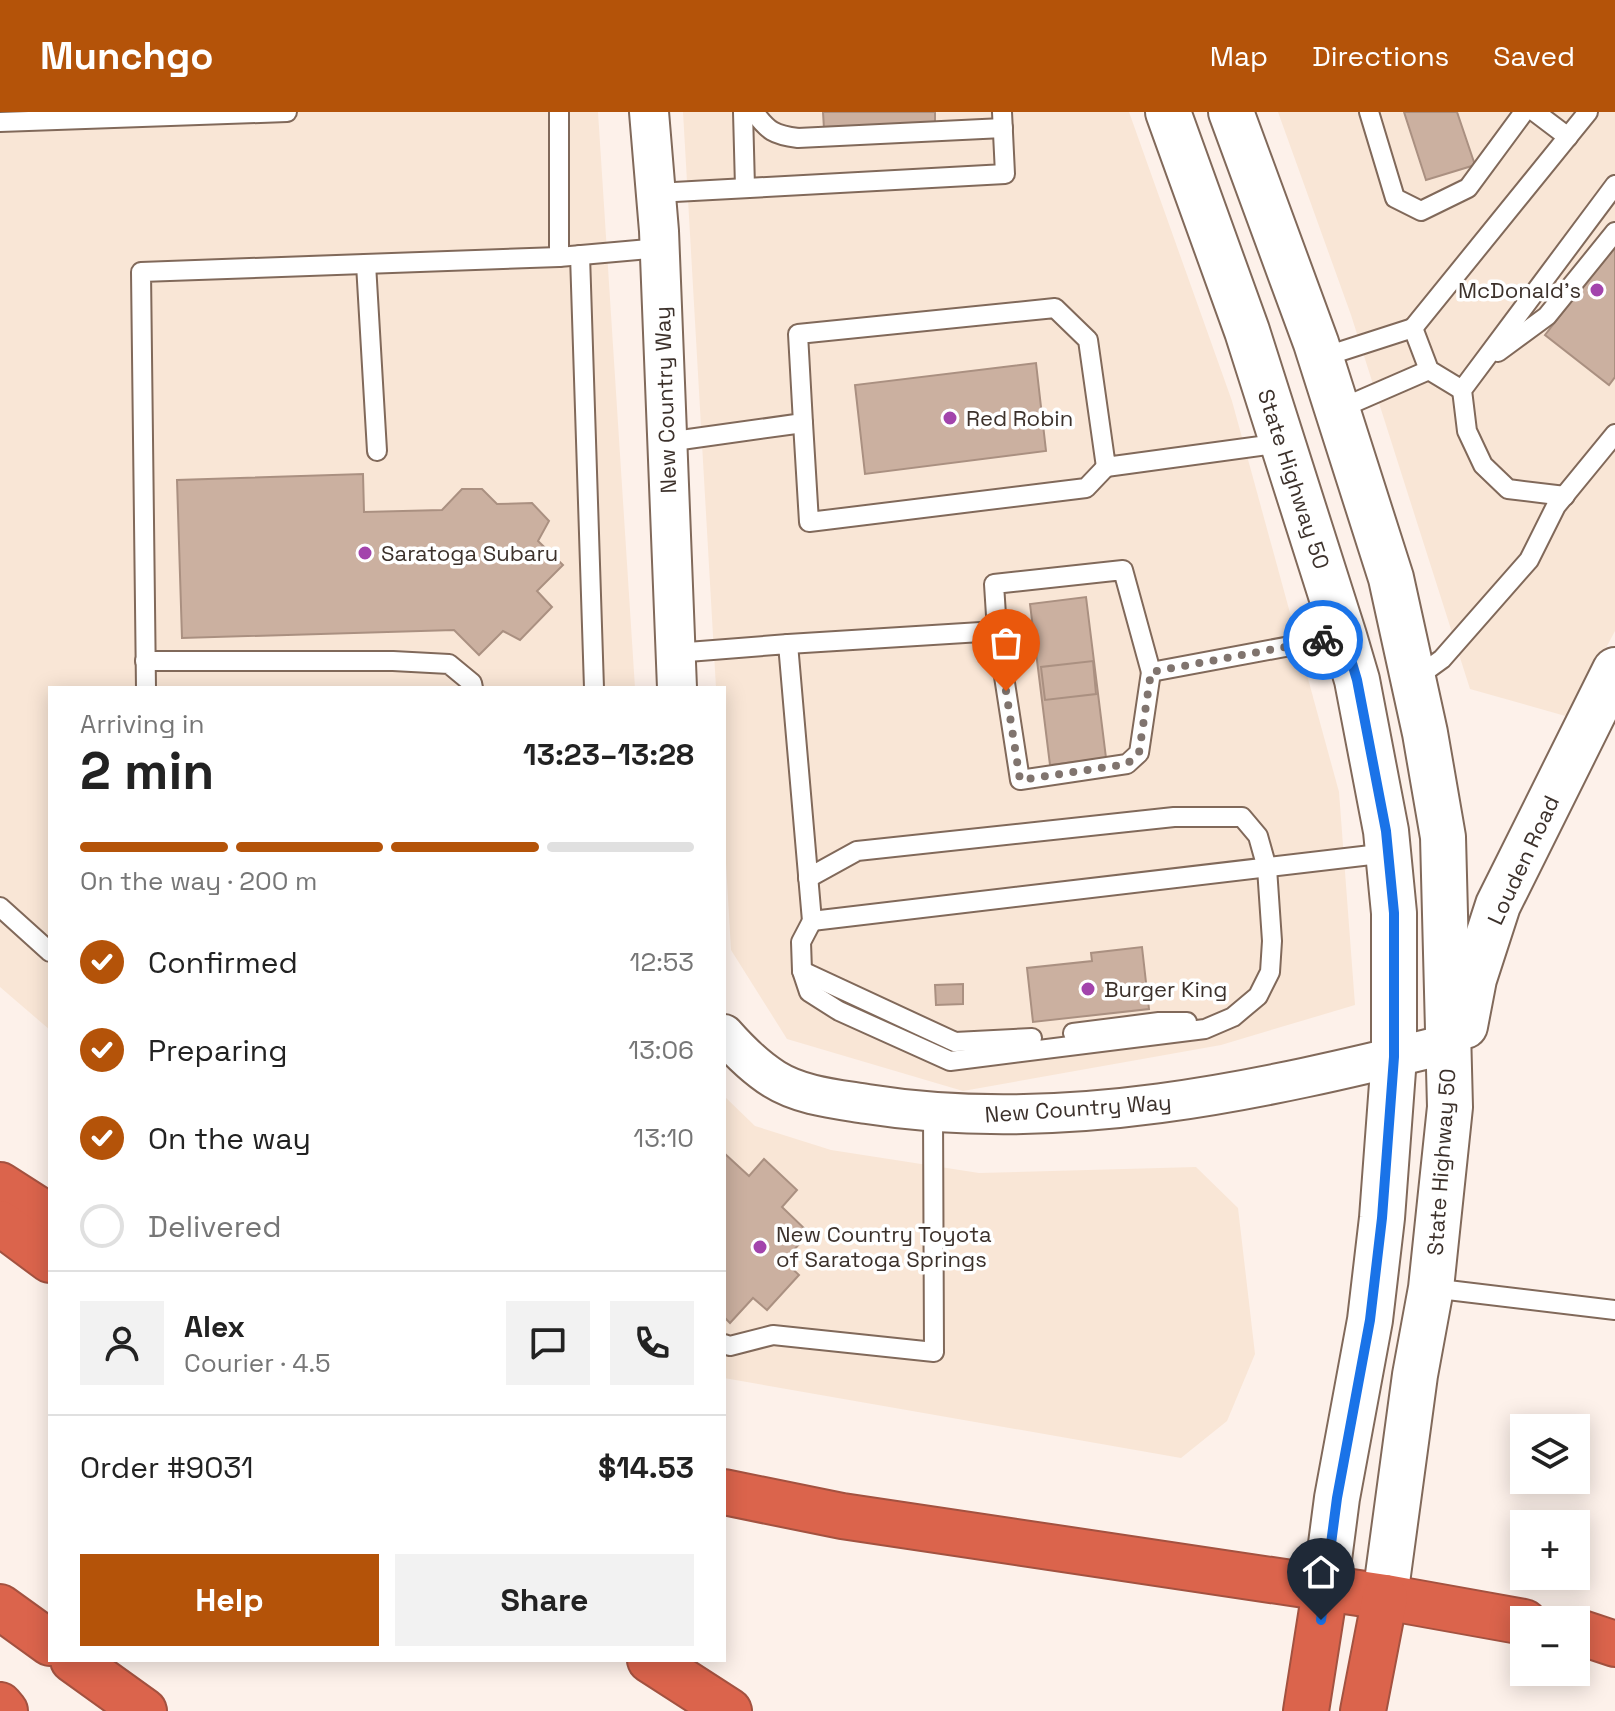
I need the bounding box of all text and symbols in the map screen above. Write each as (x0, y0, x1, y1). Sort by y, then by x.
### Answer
text: Munchgo (40, 32, 214, 80)
text: Map (1210, 38, 1268, 74)
text: Directions (1312, 38, 1449, 74)
text: Saved (1493, 38, 1575, 74)
place label: McDonald's (1458, 276, 1581, 304)
marker: McDonald's (1588, 281, 1606, 299)
street label: New Country Way (648, 306, 682, 494)
street label: State Highway 50 (1252, 386, 1336, 572)
place label: Red Robin (966, 404, 1073, 432)
marker: Red Robin (941, 409, 959, 427)
place label: Saratoga Subaru (381, 539, 558, 567)
marker: Saratoga Subaru (356, 544, 374, 562)
courier (1283, 600, 1363, 680)
pin (972, 609, 1040, 691)
icon: bike (1301, 618, 1345, 662)
icon: bag (984, 621, 1028, 665)
text: Arriving in (80, 707, 204, 741)
text: 13:23–13:28 (523, 735, 694, 774)
text: 2 min (80, 738, 214, 804)
street label: Louden Road (1481, 791, 1565, 929)
text: On the way · 200 m (80, 864, 317, 898)
icon: check (80, 940, 124, 984)
text: Confirmed (148, 943, 298, 982)
text: 12:53 (630, 945, 694, 979)
place label: Burger King (1104, 975, 1227, 1003)
marker: Burger King (1079, 980, 1097, 998)
icon: check (80, 1028, 124, 1072)
text: Preparing (148, 1031, 287, 1070)
text: 13:06 (628, 1033, 694, 1067)
street label: State Highway 50 (1420, 1068, 1462, 1256)
street label: New Country Way (984, 1088, 1172, 1128)
icon: check (80, 1116, 124, 1160)
text: On the way (148, 1119, 311, 1158)
text: 13:10 (633, 1121, 694, 1155)
text: Delivered (148, 1207, 282, 1246)
place label: New Country Toyota of Saratoga Springs (776, 1220, 992, 1273)
marker: New Country Toyota of Saratoga Springs (751, 1238, 769, 1256)
button: person (80, 1301, 164, 1385)
button: chat (506, 1301, 590, 1385)
button: phone (610, 1301, 694, 1385)
text: Alex (184, 1307, 245, 1346)
text: Courier · 4.5 (184, 1346, 331, 1380)
map controls (1510, 1414, 1590, 1686)
button: layers (1510, 1414, 1590, 1494)
text: Order #9031 (80, 1448, 254, 1487)
text: $14.53 (598, 1448, 694, 1487)
button: + (1510, 1510, 1590, 1590)
pin (1287, 1538, 1355, 1620)
icon: home (1299, 1550, 1343, 1594)
button: Help (80, 1554, 379, 1646)
button: Share (395, 1554, 694, 1646)
button: − (1510, 1606, 1590, 1686)

